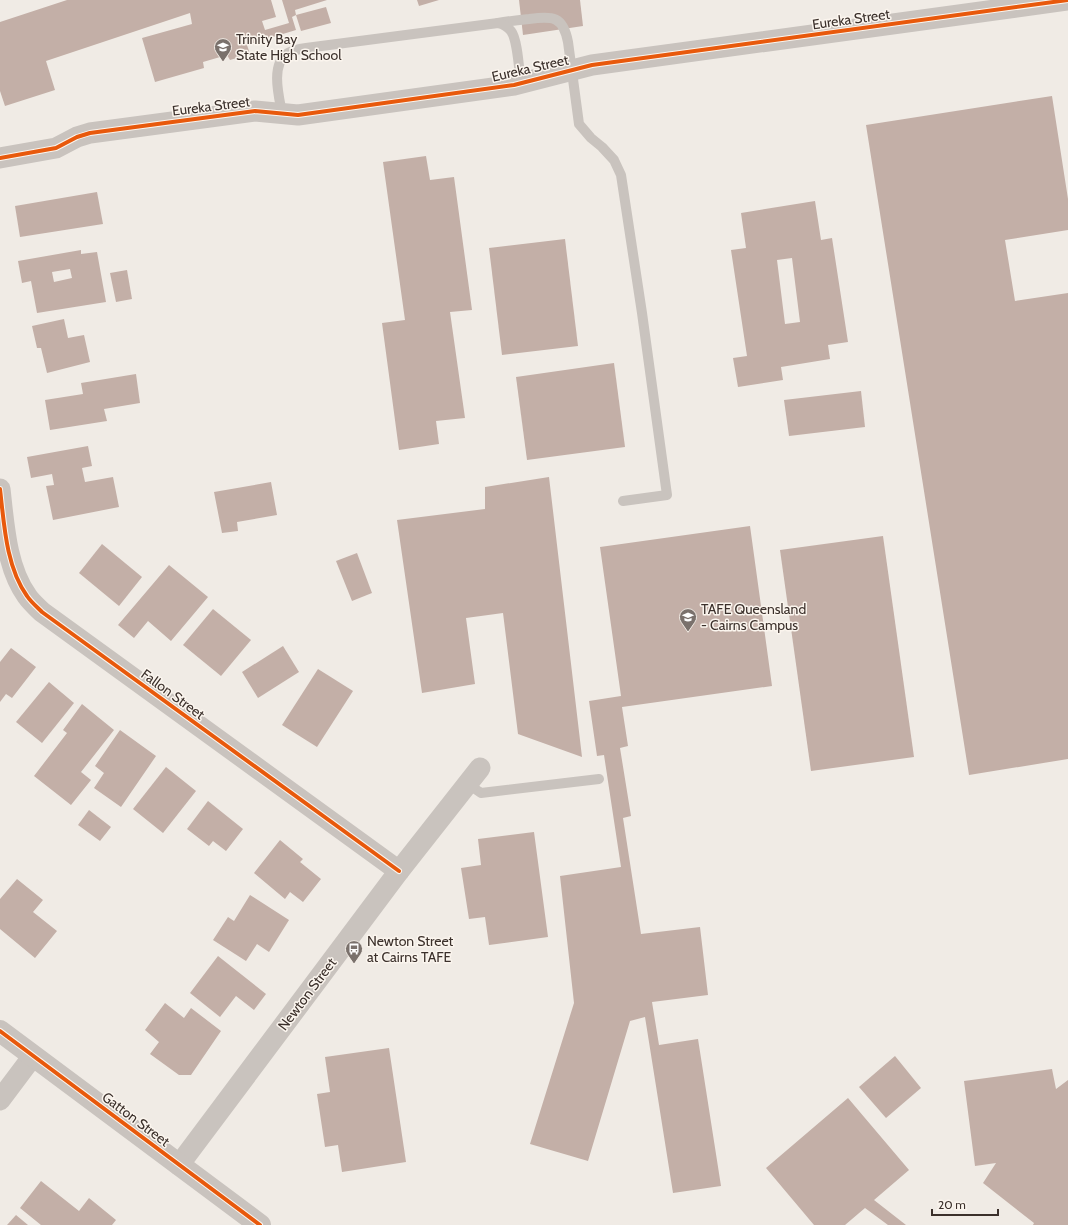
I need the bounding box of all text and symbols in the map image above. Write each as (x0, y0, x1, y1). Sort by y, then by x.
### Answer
street label: Eureka Street (811, 5, 891, 33)
place label: Trinity Bay State High School (236, 30, 342, 64)
school or university icon: Trinity Bay State High School (213, 37, 233, 62)
street label: Eureka Street (490, 50, 570, 86)
street label: Eureka Street (171, 92, 251, 120)
place label: TAFE Queensland - Cairns Campus (701, 600, 806, 634)
school or university icon: TAFE Queensland - Cairns Campus (678, 607, 698, 632)
street label: Fallon Street (138, 665, 209, 723)
place label: Newton Street at Cairns TAFE (367, 932, 454, 966)
bus stop icon: Newton Street at Cairns TAFE (344, 939, 364, 964)
street label: Newton Street (274, 954, 340, 1034)
street label: Gatton Street (99, 1088, 174, 1150)
scale bar (932, 1191, 998, 1217)
text: 20 m (938, 1197, 966, 1212)

